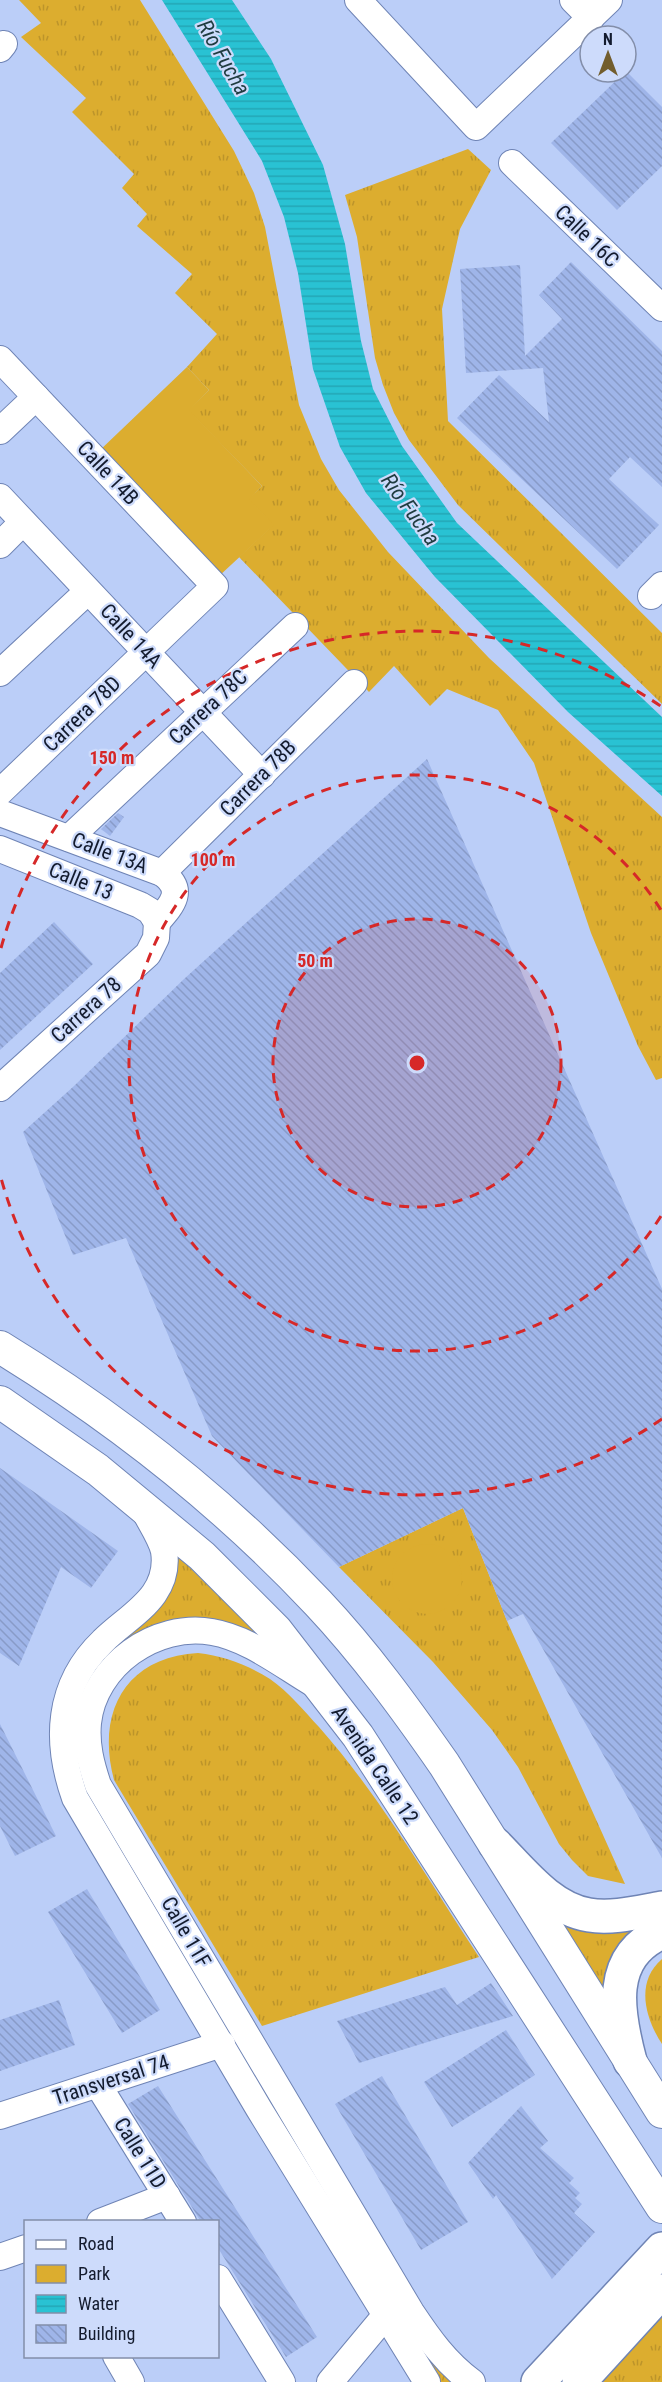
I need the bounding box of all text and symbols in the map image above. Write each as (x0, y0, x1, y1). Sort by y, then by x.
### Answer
water label: Río Fucha (192, 15, 255, 99)
north arrow (578, 24, 638, 84)
text: N (603, 30, 613, 49)
street label: Calle 16C (550, 200, 624, 272)
street label: Calle 14B (72, 436, 144, 510)
water label: Río Fucha (376, 468, 445, 550)
street label: Calle 14A (95, 599, 167, 673)
street label: Carrera 78C (164, 665, 252, 749)
street label: Carrera 78D (38, 671, 126, 757)
street label: Carrera 78B (215, 735, 301, 821)
text: 150 m (90, 747, 134, 768)
street label: Calle 13A (69, 828, 151, 878)
text: 100 m (191, 849, 235, 870)
street label: Calle 13 (45, 857, 117, 905)
text: 50 m (297, 950, 333, 971)
street label: Carrera 78 (46, 972, 126, 1048)
centre of rings (407, 1053, 427, 1073)
street label: Avenida Calle 12 (327, 1701, 423, 1829)
street label: Calle 11F (156, 1893, 216, 1971)
street label: Transversal 74 (50, 2050, 172, 2110)
street label: Calle 11D (109, 2113, 171, 2193)
legend (24, 2220, 219, 2358)
text: Road (78, 2233, 114, 2254)
text: Park (78, 2263, 110, 2284)
text: Water (78, 2293, 120, 2314)
text: Building (78, 2323, 135, 2344)

